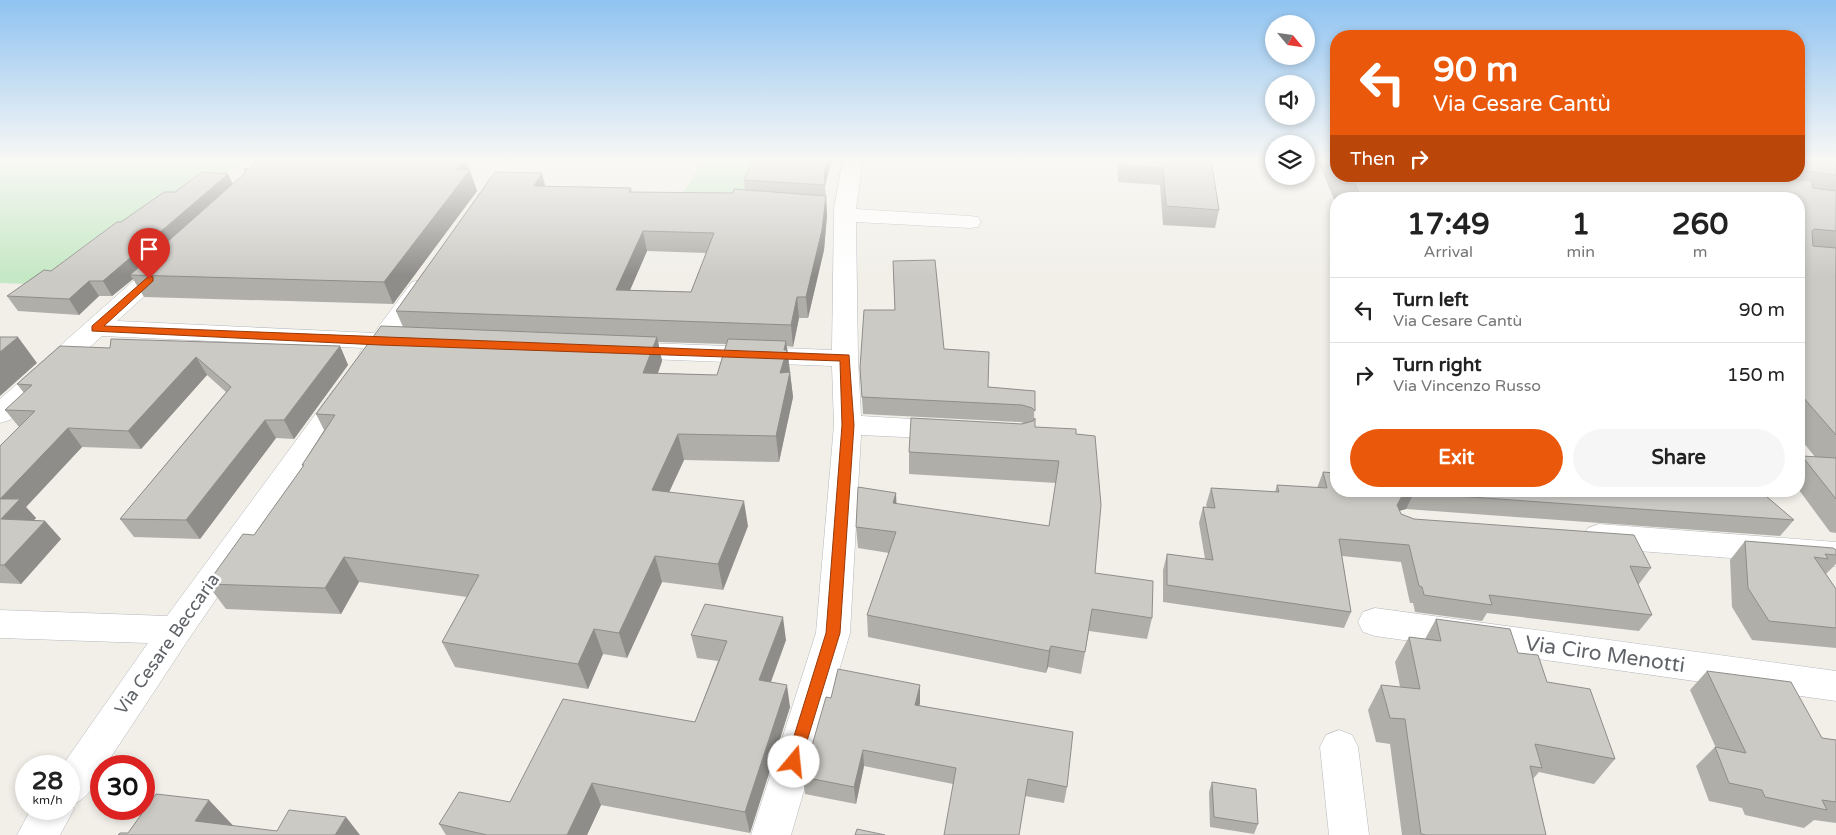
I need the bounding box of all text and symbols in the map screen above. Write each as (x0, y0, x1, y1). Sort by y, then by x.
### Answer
north arrow (1265, 15, 1315, 65)
map controls (1265, 15, 1315, 185)
text: 90 m (1433, 49, 1518, 91)
icon: left (1350, 50, 1415, 115)
button: sound (1265, 75, 1315, 125)
text: Via Cesare Cantù (1433, 91, 1611, 117)
button: layers (1265, 135, 1315, 185)
icon: right (1405, 145, 1433, 173)
text: Then (1350, 148, 1395, 170)
text: 17:49 (1407, 206, 1490, 243)
text: 1 (1571, 206, 1590, 243)
text: 260 (1672, 206, 1728, 243)
pin (128, 228, 170, 279)
icon: arrive (135, 235, 163, 263)
text: Arrival (1424, 242, 1473, 262)
text: min (1567, 242, 1595, 262)
text: m (1693, 242, 1707, 262)
text: Turn left (1393, 289, 1469, 311)
icon: left (1350, 296, 1378, 324)
text: 90 m (1739, 299, 1785, 321)
text: Via Cesare Cantù (1393, 311, 1522, 331)
text: Turn right (1393, 354, 1481, 376)
icon: right (1350, 361, 1378, 389)
text: 150 m (1727, 364, 1785, 386)
text: Via Vincenzo Russo (1393, 376, 1541, 396)
button: Exit (1350, 429, 1563, 487)
button: Share (1573, 429, 1785, 487)
street label: Via Cesare Beccaria (110, 569, 224, 719)
street label: Via Ciro Menotti (1523, 631, 1687, 678)
position arrow (767, 735, 819, 787)
speed limit sign: 30 (90, 755, 155, 820)
text: 28 (32, 766, 63, 796)
text: km/h (32, 793, 63, 807)

